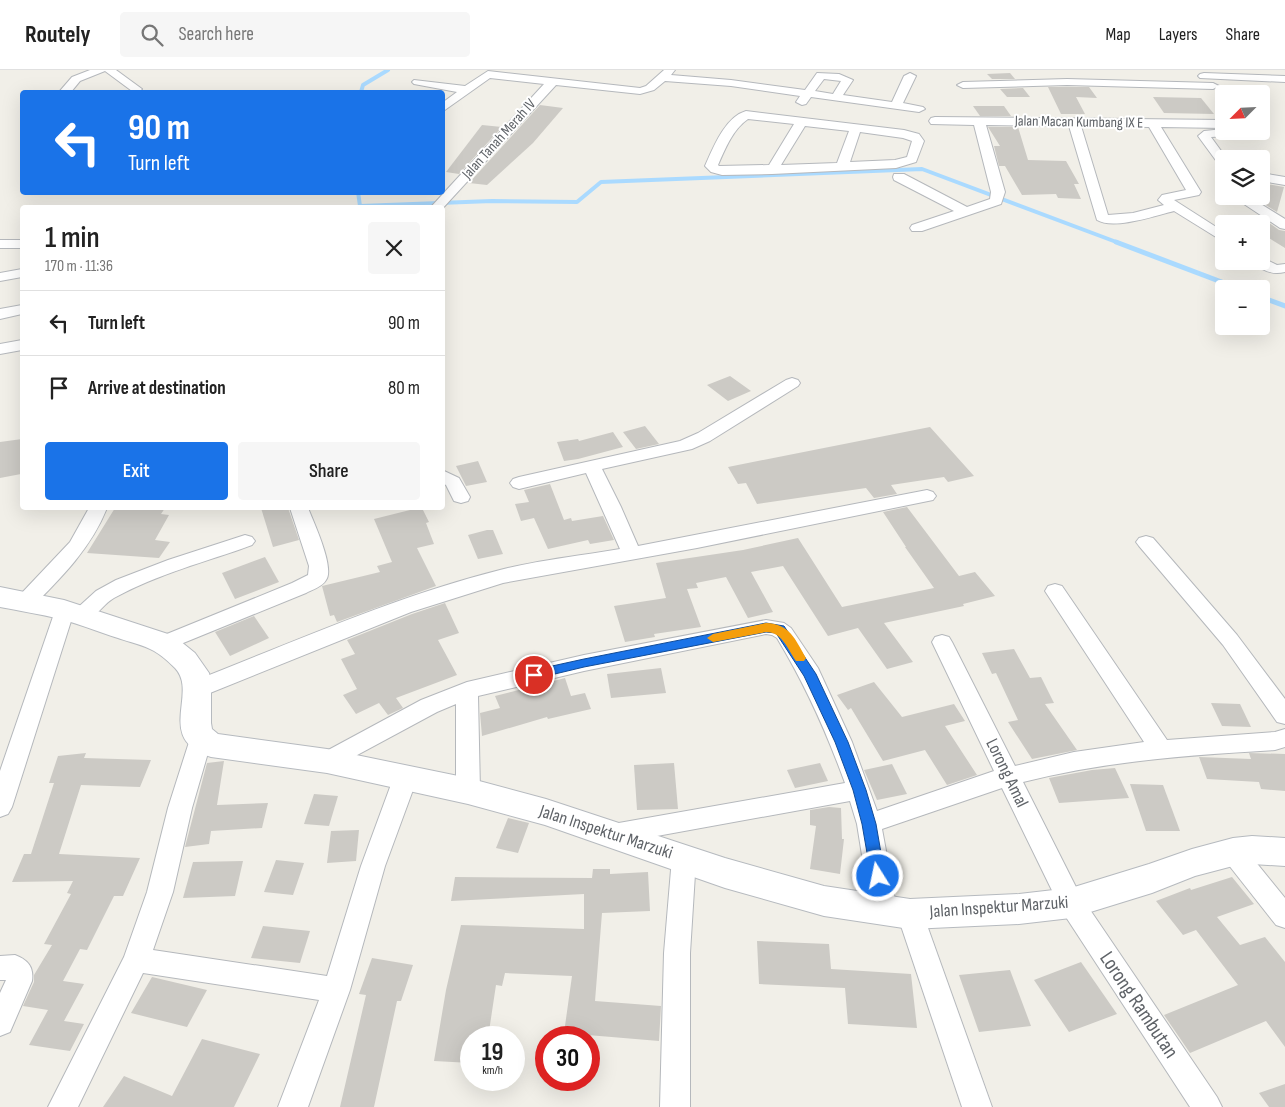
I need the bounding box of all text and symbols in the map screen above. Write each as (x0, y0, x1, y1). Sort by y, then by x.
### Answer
search box (120, 12, 470, 57)
text: Routely (25, 20, 90, 49)
icon: search (138, 21, 166, 49)
text: Search here (178, 23, 254, 46)
text: Map (1106, 24, 1131, 45)
text: Layers (1159, 24, 1198, 45)
text: Share (1226, 24, 1260, 45)
north arrow (1215, 85, 1270, 140)
map controls (1215, 85, 1270, 335)
street label: Jalan Tanah Merah IV (457, 95, 540, 184)
text: 90 m (128, 107, 190, 150)
icon: left (45, 110, 110, 175)
street label: Jalan Macan Kumbang IX E (1014, 111, 1143, 133)
text: Turn left (128, 150, 190, 177)
button: layers (1215, 150, 1270, 205)
button: + (1215, 215, 1270, 270)
text: 1 min (45, 220, 100, 256)
button: close (368, 222, 420, 274)
text: 170 m · 11:36 (45, 257, 113, 276)
button: − (1215, 280, 1270, 335)
icon: left (45, 309, 73, 337)
text: Turn left (88, 312, 145, 335)
text: 90 m (388, 312, 420, 335)
icon: arrive (45, 374, 73, 402)
text: Arrive at destination (88, 377, 226, 400)
text: 80 m (388, 377, 420, 400)
button: Exit (45, 442, 228, 500)
button: Share (238, 442, 420, 500)
pin (513, 654, 555, 696)
icon: arrive (520, 661, 548, 689)
street label: Lorong Amal (981, 735, 1033, 811)
street label: Jalan Inspektur Marzuki (536, 800, 675, 863)
position arrow (851, 849, 903, 901)
street label: Jalan Inspektur Marzuki (928, 892, 1069, 922)
street label: Lorong Rambutan (1094, 947, 1184, 1063)
speed limit sign: 30 (535, 1026, 600, 1091)
text: 19 (482, 1037, 503, 1068)
text: km/h (482, 1063, 503, 1078)

